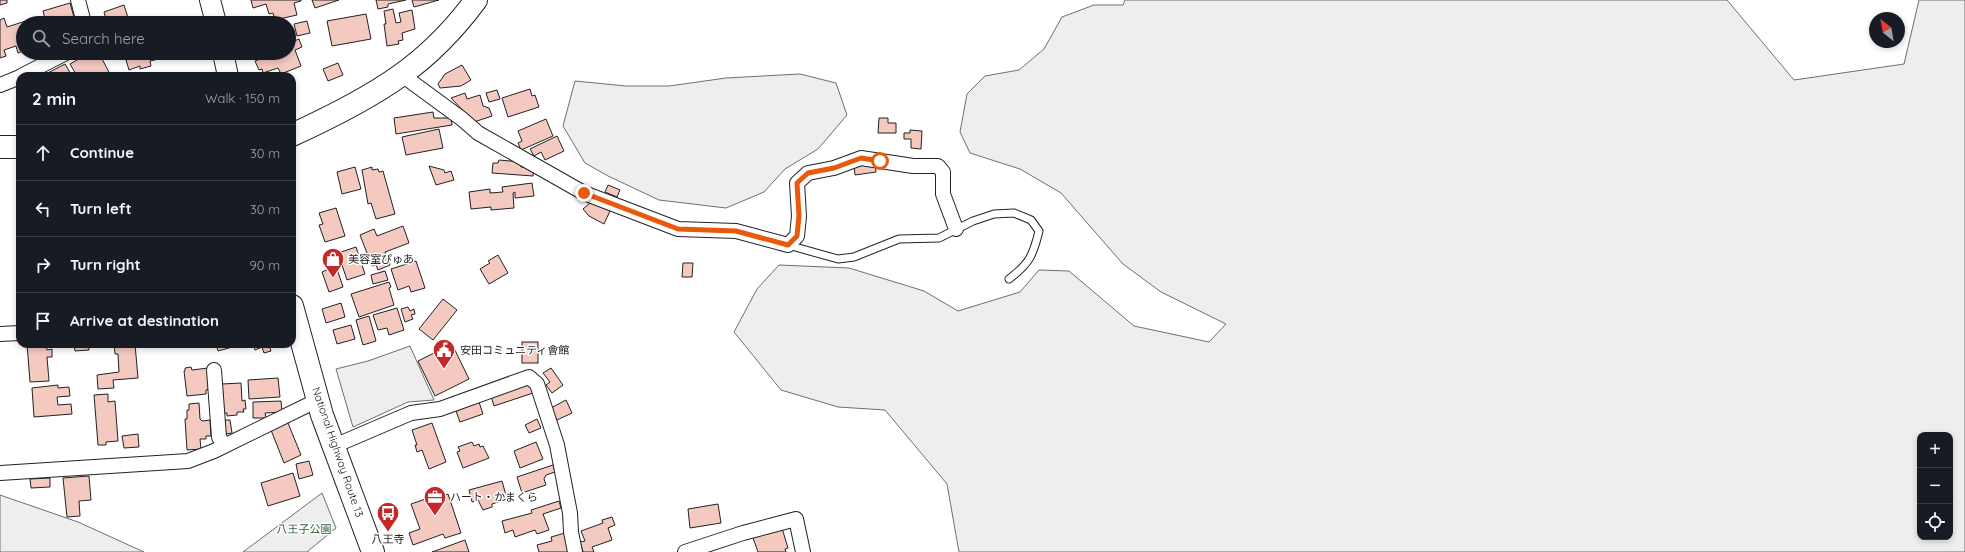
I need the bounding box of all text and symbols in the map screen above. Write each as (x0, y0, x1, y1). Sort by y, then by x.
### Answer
north arrow (1869, 12, 1905, 48)
search box (16, 16, 296, 60)
icon: search (30, 27, 52, 49)
text: Search here (62, 29, 145, 48)
text: 2 min (32, 88, 76, 109)
text: Walk · 150 m (205, 90, 280, 106)
icon: ahead (32, 142, 54, 164)
text: Continue (70, 143, 134, 162)
text: 30 m (250, 145, 280, 161)
route start (871, 152, 889, 170)
route end (575, 184, 593, 202)
icon: left (32, 198, 54, 220)
text: Turn left (70, 199, 132, 218)
text: 30 m (250, 201, 280, 217)
shop icon: 美容室ぴゅあ (320, 246, 346, 279)
place label: 美容室ぴゅあ (348, 252, 414, 266)
icon: right (32, 254, 54, 276)
text: Turn right (70, 255, 141, 274)
text: 90 m (250, 257, 280, 273)
icon: arrive (32, 310, 54, 332)
text: Arrive at destination (70, 311, 219, 330)
public building icon: 安田コミュニティ會館 (431, 337, 457, 370)
place label: 安田コミュニティ會館 (460, 343, 569, 357)
street label: National Highway Route 13 (309, 385, 367, 519)
map controls (1917, 432, 1953, 540)
button: + (1917, 432, 1953, 468)
button: − (1917, 468, 1953, 504)
office icon: ハート・かまくら (422, 484, 448, 517)
place label: ハート・かまくら (450, 490, 538, 504)
bus stop icon: 八王寺 (375, 500, 401, 533)
button: locate (1917, 504, 1953, 540)
park label: 八王子公園 (277, 522, 332, 536)
place label: 八王寺 (372, 532, 405, 546)

